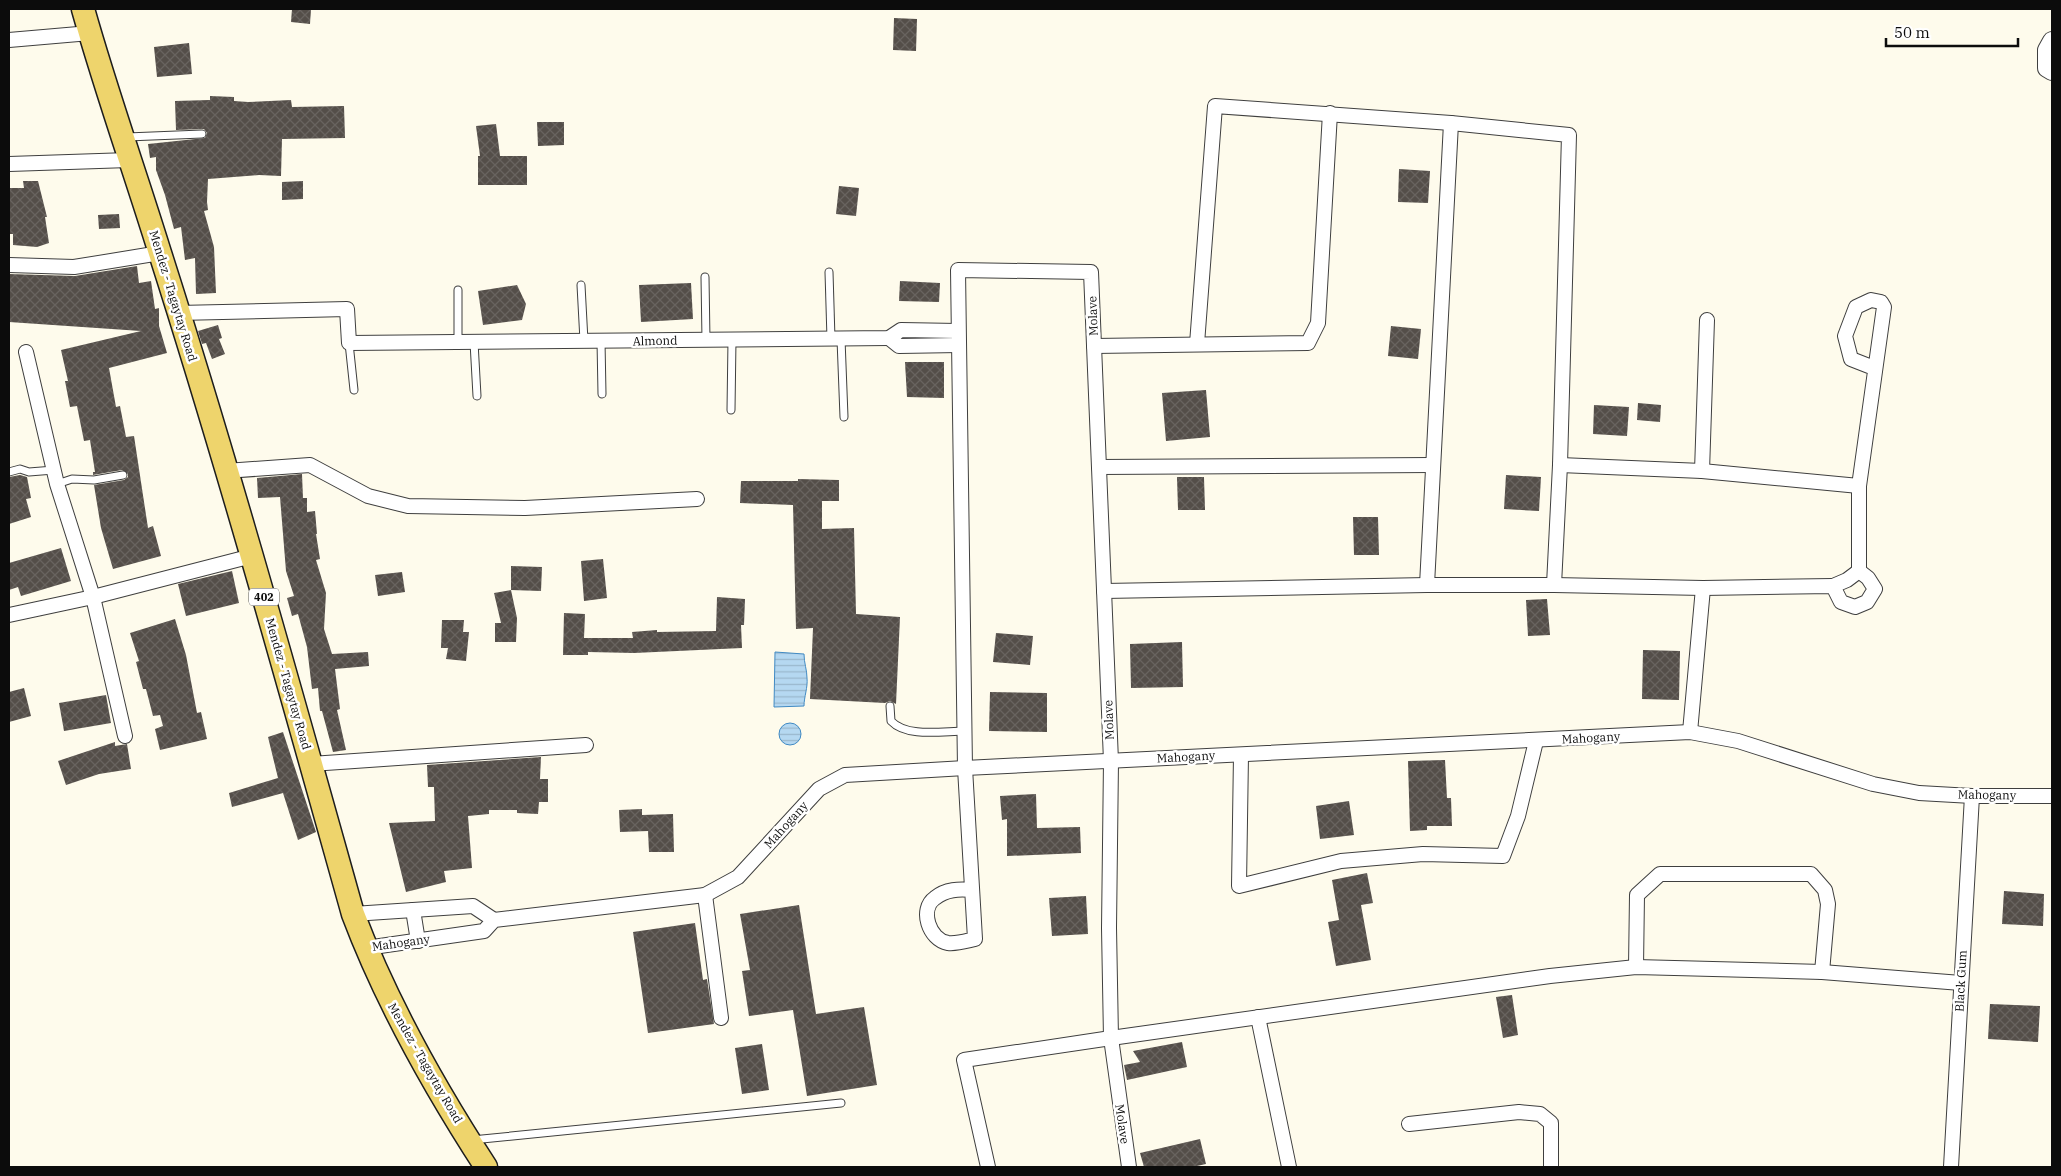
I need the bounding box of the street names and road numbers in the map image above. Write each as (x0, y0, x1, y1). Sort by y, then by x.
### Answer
street label: Mendez - Tagaytay Road (146, 229, 201, 363)
street label: Molave (1084, 296, 1101, 336)
street label: Almond (632, 333, 678, 348)
road number: 402 (249, 588, 279, 606)
street label: Mendez - Tagaytay Road (262, 616, 314, 751)
street label: Molave (1100, 700, 1117, 740)
street label: Mahogany (1561, 728, 1621, 747)
street label: Mahogany (1156, 747, 1216, 766)
street label: Mahogany (1958, 786, 2017, 803)
street label: Mahogany (761, 798, 811, 851)
street label: Mahogany (371, 931, 431, 954)
street label: Black Gum (1951, 949, 1970, 1012)
street label: Mendez - Tagaytay Road (385, 1000, 466, 1126)
street label: Molave (1112, 1103, 1133, 1145)

